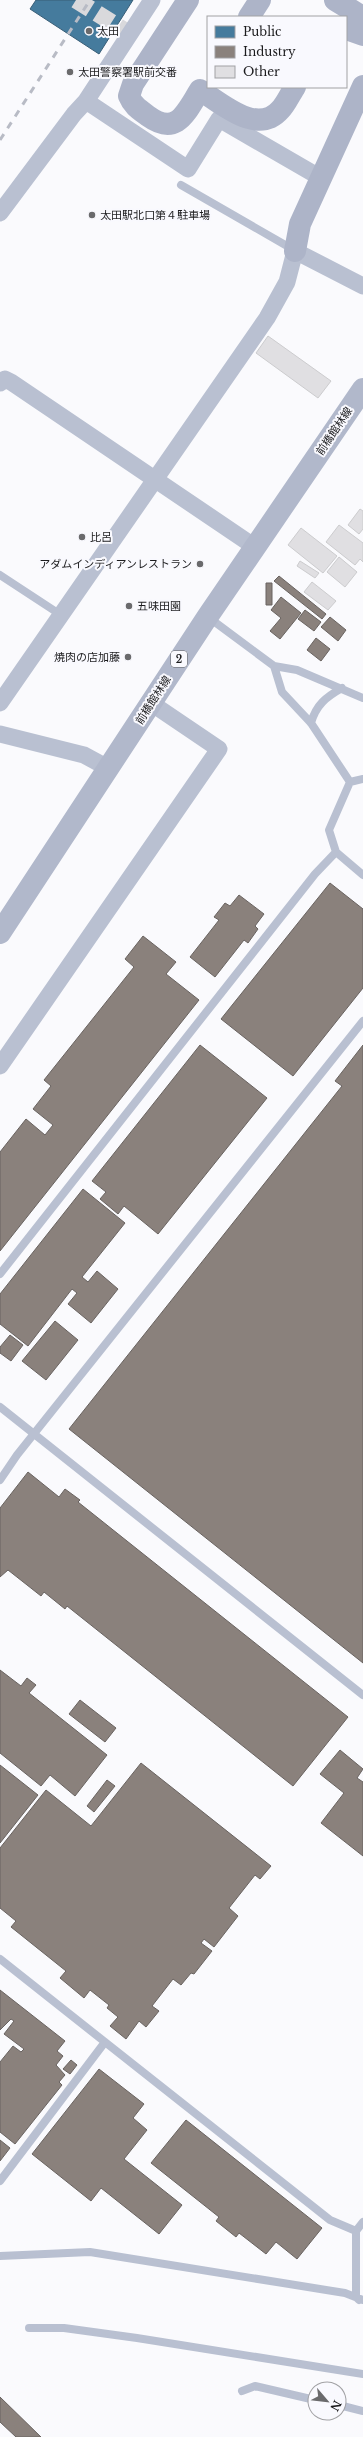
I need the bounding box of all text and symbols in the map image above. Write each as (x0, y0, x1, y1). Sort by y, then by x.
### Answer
legend (207, 16, 347, 88)
place label: 太田 (97, 24, 119, 38)
text: Public (243, 24, 282, 39)
marker: 太田 (84, 26, 94, 36)
text: Industry (243, 44, 296, 59)
text: Other (243, 64, 280, 79)
place label: 太田警察署駅前交番 (78, 65, 177, 79)
marker: 太田警察署駅前交番 (65, 67, 75, 77)
place label: 太田駅北口第４駐車場 (100, 208, 210, 222)
marker: 太田駅北口第４駐車場 (87, 210, 97, 220)
street label: 前橋館林線 (313, 404, 355, 458)
place label: 比呂 (90, 530, 112, 544)
marker: 比呂 (77, 532, 87, 542)
place label: アダムインディアンレストラン (39, 557, 192, 571)
marker: アダムインディアンレストラン (195, 559, 205, 569)
place label: 五味田園 (137, 599, 181, 613)
marker: 五味田園 (124, 601, 134, 611)
place label: 焼肉の店加藤 (54, 650, 120, 664)
road number: 2 (171, 651, 187, 667)
marker: 焼肉の店加藤 (123, 652, 133, 662)
street label: 前橋館林線 (132, 673, 174, 727)
north arrow (307, 2381, 347, 2421)
text: N (327, 2398, 344, 2414)

